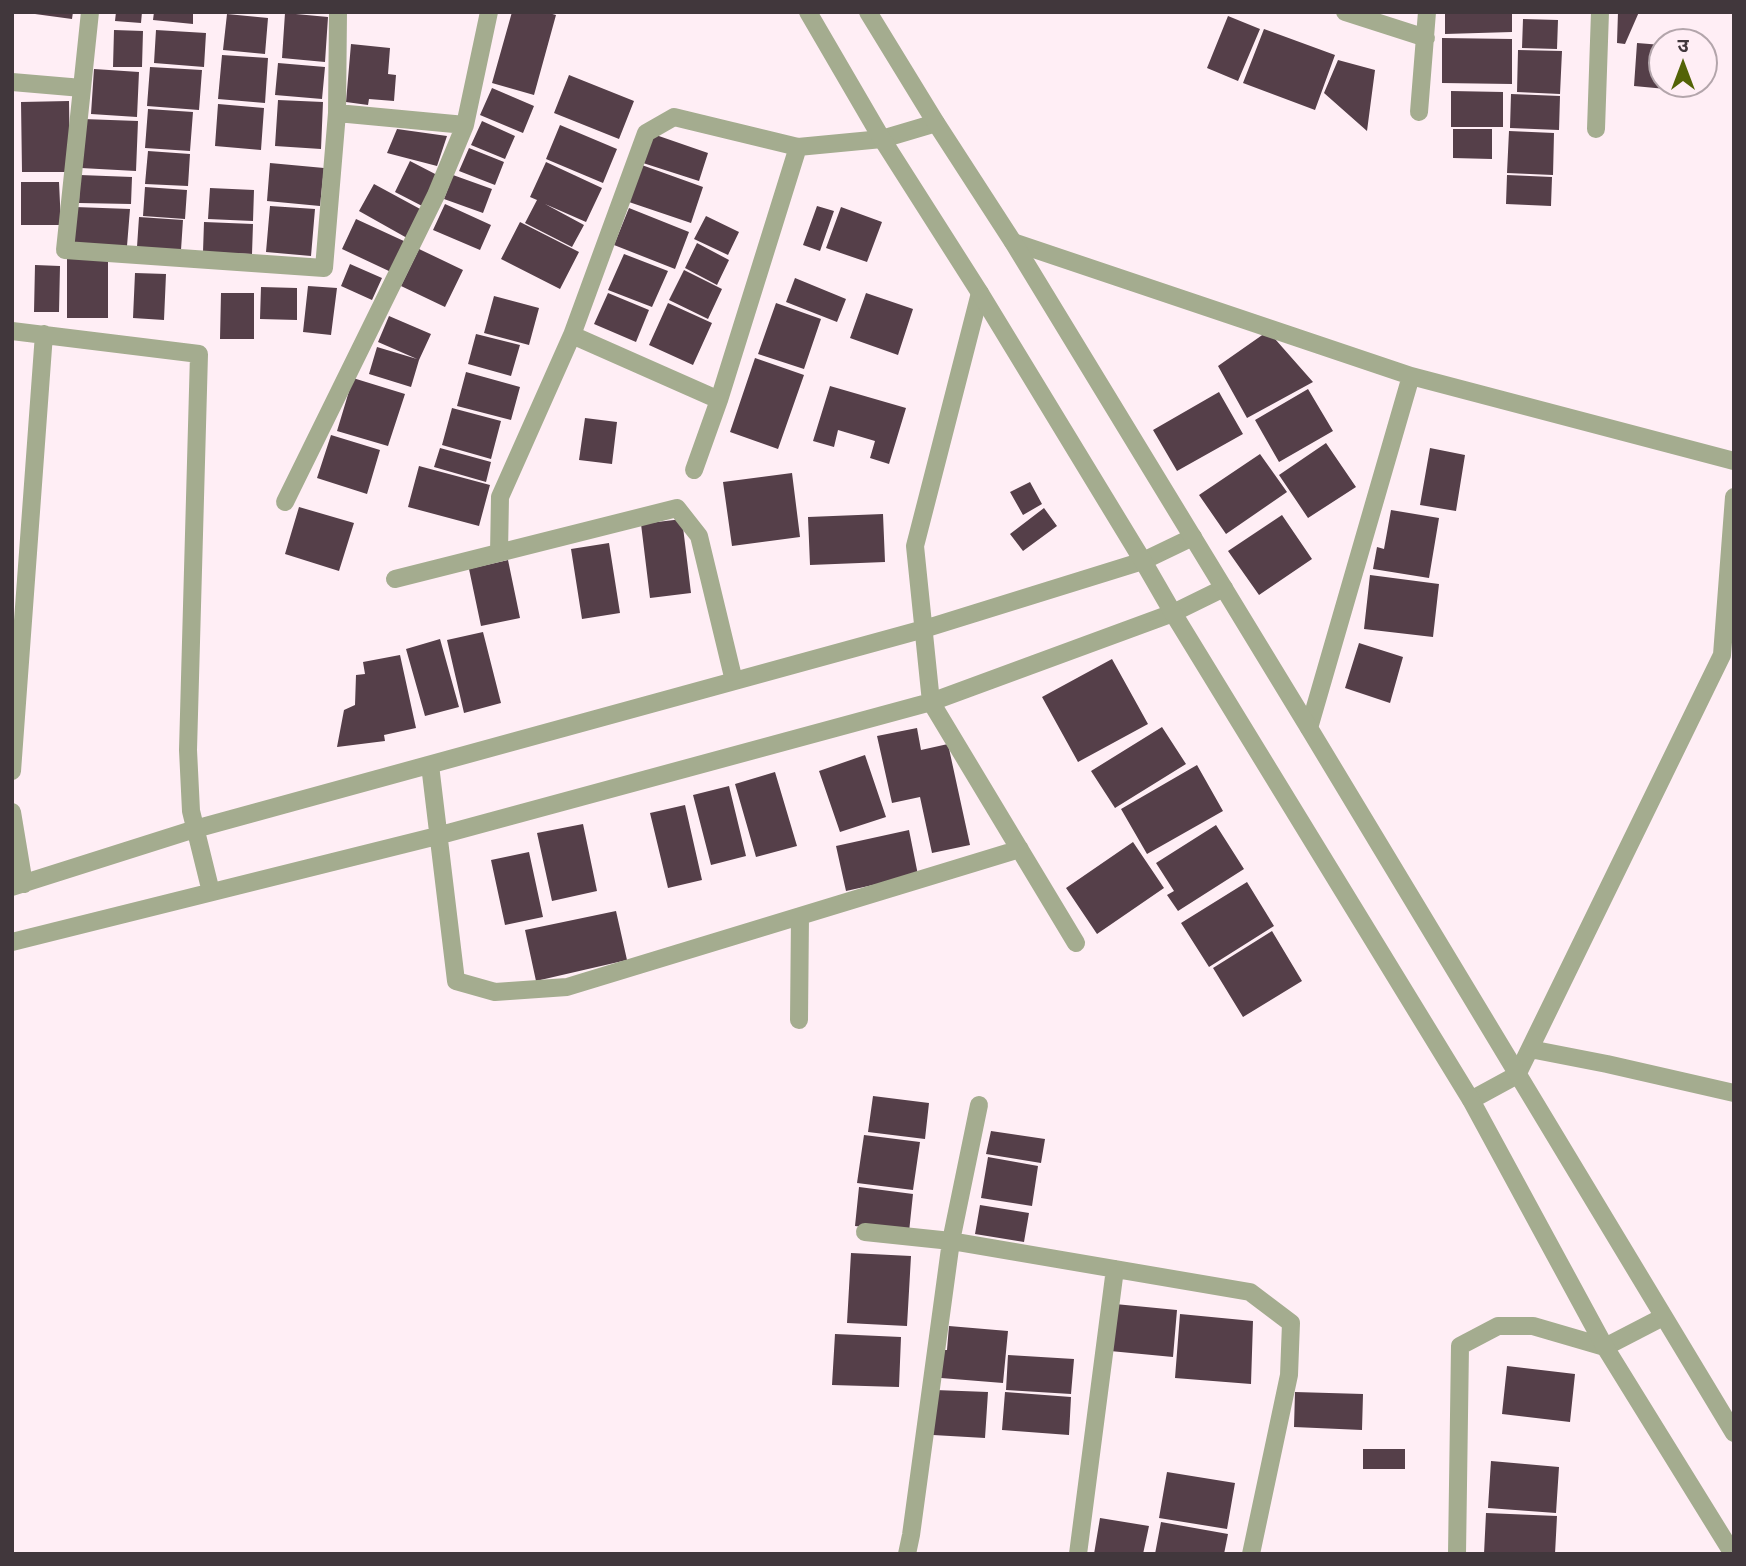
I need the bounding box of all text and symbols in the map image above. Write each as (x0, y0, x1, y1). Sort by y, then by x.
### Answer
north arrow (1648, 28, 1718, 98)
text: उ (1677, 31, 1689, 57)

